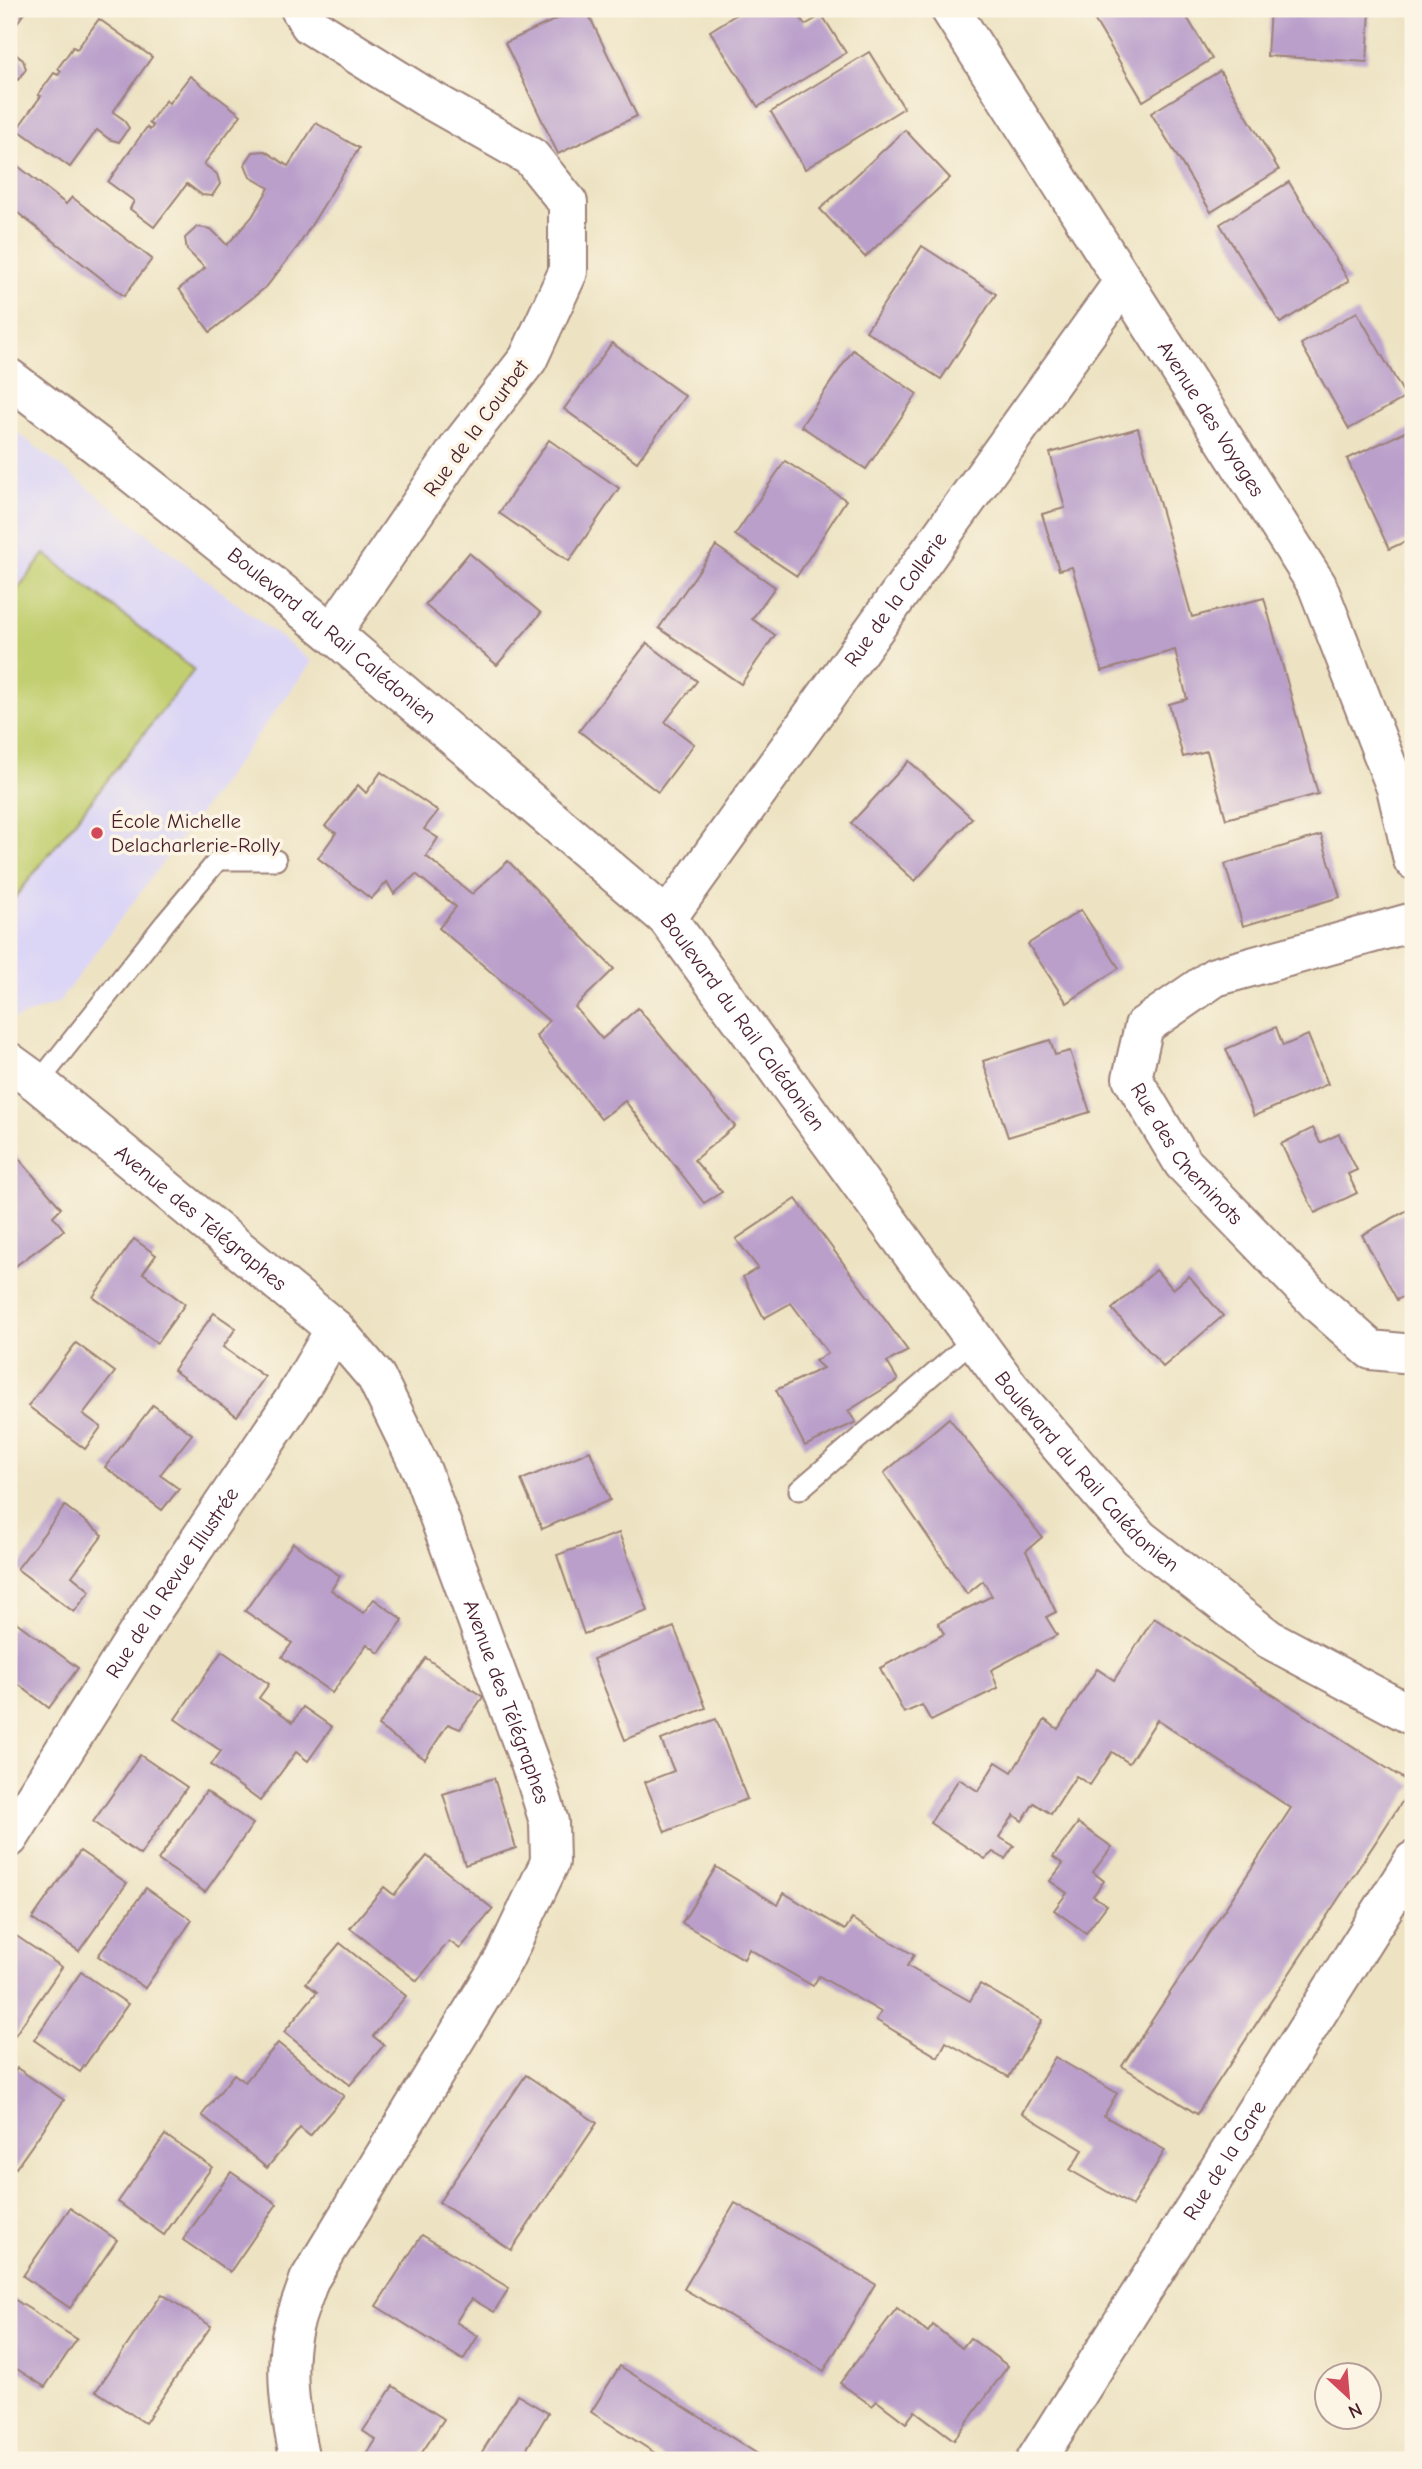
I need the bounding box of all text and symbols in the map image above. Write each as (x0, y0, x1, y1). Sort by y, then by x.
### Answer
street label: Avenue des Voyages (1153, 337, 1270, 501)
street label: Rue de la Courbet (418, 354, 534, 501)
street label: Rue de la Collerie (839, 528, 952, 671)
street label: Boulevard du Rail Calédonien (223, 542, 441, 728)
place label: École Michelle Delacharlerie-Rolly (111, 809, 280, 857)
marker: École Michelle Delacharlerie-Rolly (89, 825, 105, 841)
street label: Boulevard du Rail Calédonien (656, 909, 830, 1135)
street label: Rue des Cheminots (1126, 1078, 1248, 1230)
street label: Avenue des Télégraphes (110, 1140, 291, 1296)
street label: Boulevard du Rail Calédonien (990, 1367, 1184, 1577)
street label: Rue de la Revue Illustrée (101, 1483, 244, 1683)
street label: Avenue des Télégraphes (458, 1596, 555, 1807)
street label: Rue de la Gare (1178, 2096, 1271, 2224)
north arrow (1314, 2360, 1384, 2430)
text: N (1345, 2398, 1365, 2423)

